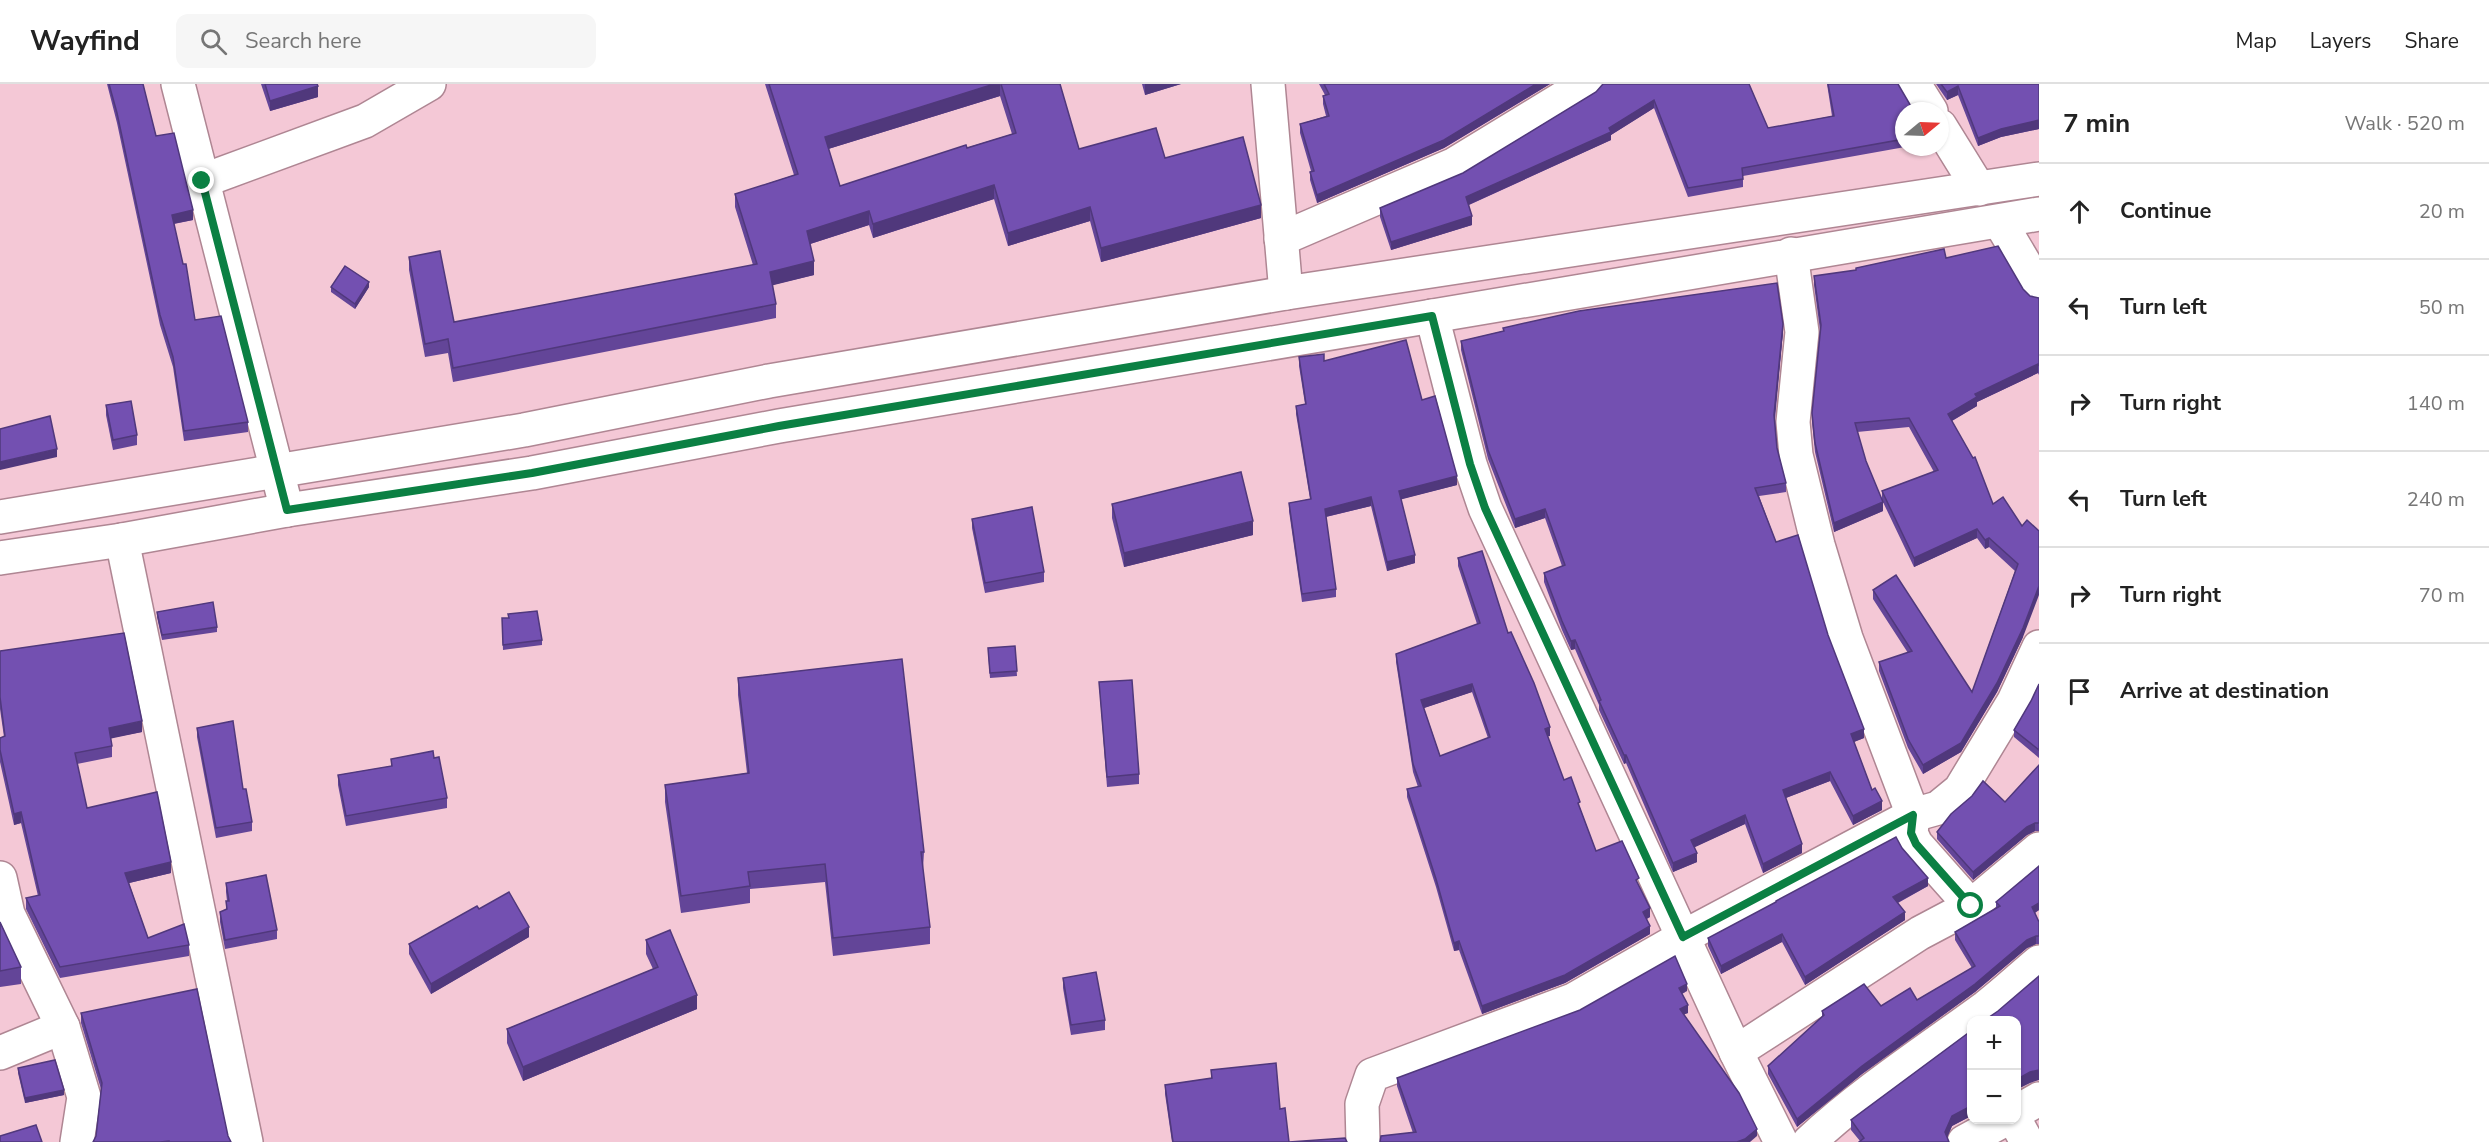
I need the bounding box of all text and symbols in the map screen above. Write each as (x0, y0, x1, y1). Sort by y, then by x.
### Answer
search box (176, 14, 596, 68)
text: Wayfind (30, 22, 140, 60)
icon: search (197, 25, 230, 58)
text: Search here (245, 26, 362, 56)
text: Map (2235, 27, 2277, 55)
text: Layers (2310, 27, 2371, 55)
text: Share (2404, 27, 2459, 55)
north arrow (1895, 102, 1949, 156)
text: 7 min (2063, 106, 2130, 141)
text: Walk · 520 m (2345, 110, 2465, 137)
route end (188, 167, 214, 193)
icon: ahead (2063, 195, 2096, 228)
text: Continue (2120, 196, 2211, 226)
text: 20 m (2419, 198, 2465, 225)
icon: left (2063, 291, 2096, 324)
text: Turn left (2120, 292, 2207, 322)
text: 50 m (2419, 294, 2465, 321)
icon: right (2063, 387, 2096, 420)
text: Turn right (2120, 388, 2221, 418)
text: 140 m (2407, 390, 2465, 417)
icon: left (2063, 483, 2096, 516)
text: Turn left (2120, 484, 2207, 514)
text: 240 m (2407, 486, 2465, 513)
icon: right (2063, 579, 2096, 612)
text: Turn right (2120, 580, 2221, 610)
text: 70 m (2419, 582, 2465, 609)
icon: arrive (2063, 675, 2096, 708)
text: Arrive at destination (2120, 676, 2329, 706)
route start (1957, 892, 1983, 918)
map controls (1967, 1016, 2021, 1124)
button: + (1967, 1016, 2021, 1070)
button: − (1967, 1070, 2021, 1124)

